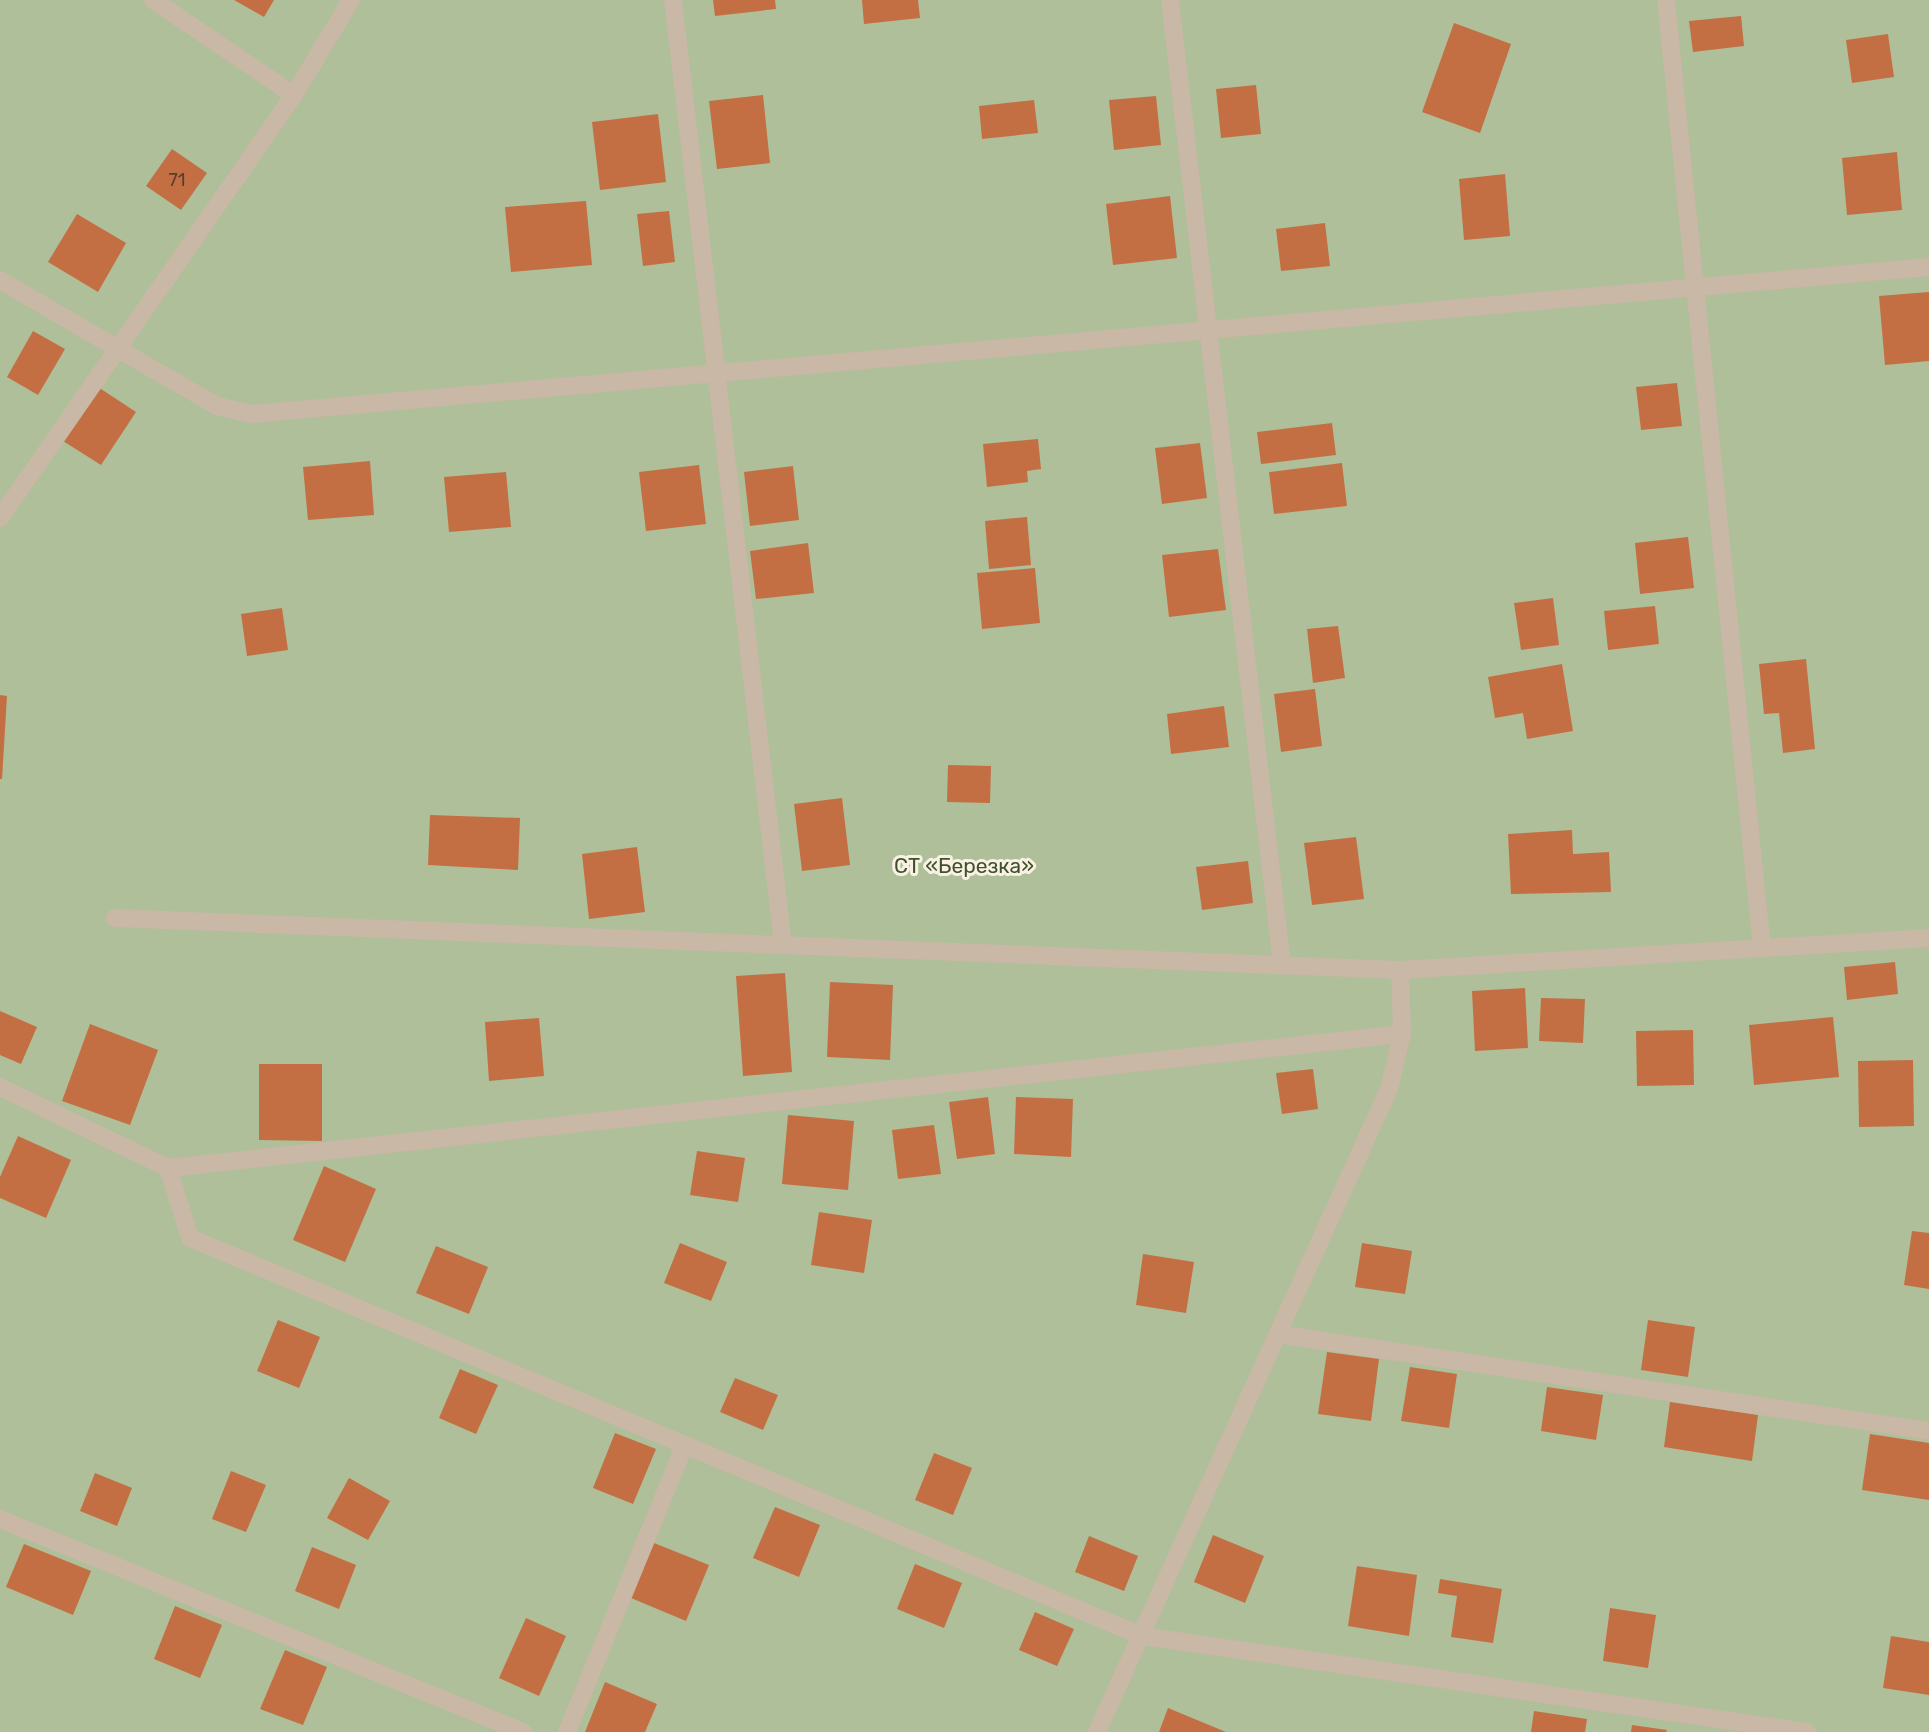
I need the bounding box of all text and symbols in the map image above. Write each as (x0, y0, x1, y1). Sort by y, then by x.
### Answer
house number: 71 (169, 169, 185, 191)
park label: СТ «Березка» (894, 853, 1034, 879)

